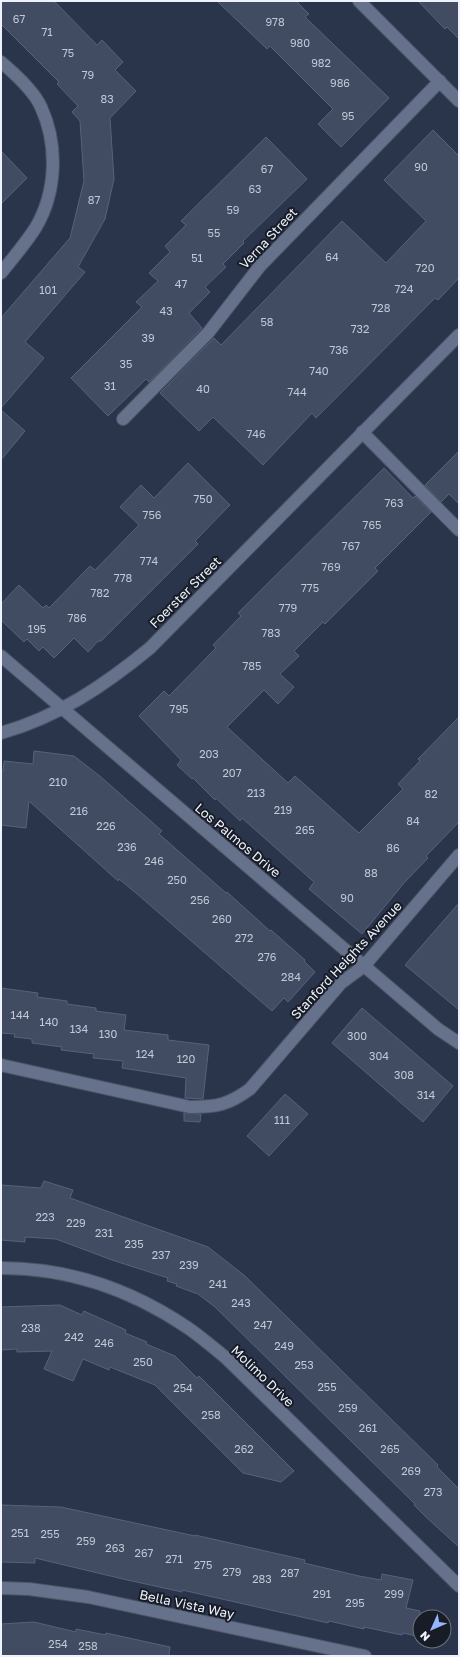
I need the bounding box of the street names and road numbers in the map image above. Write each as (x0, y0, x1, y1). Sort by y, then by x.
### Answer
street label: Verna Street (236, 204, 300, 272)
street label: Foerster Street (146, 553, 224, 631)
street label: Los Palmos Drive (192, 800, 284, 880)
street label: Stanford Heights Avenue (287, 898, 405, 1022)
street label: Molimo Drive (228, 1342, 298, 1410)
street label: Bella Vista Way (138, 1586, 236, 1622)

